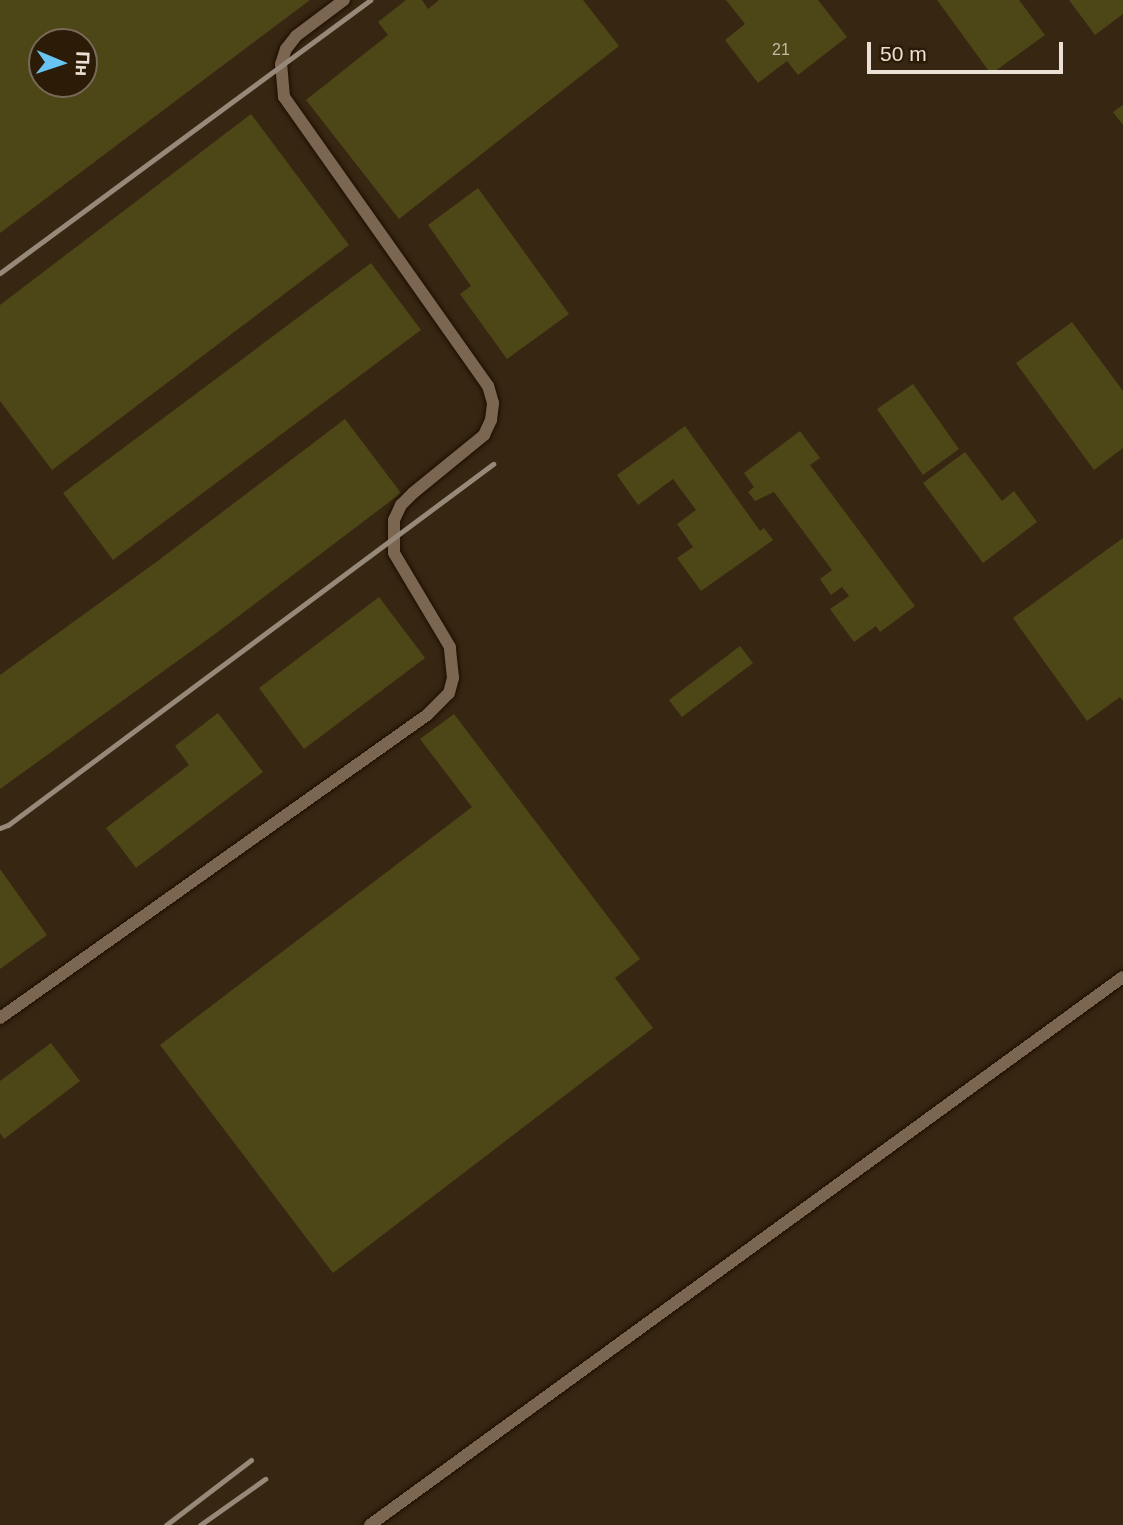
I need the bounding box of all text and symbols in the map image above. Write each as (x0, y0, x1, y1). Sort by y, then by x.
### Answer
north arrow (28, 28, 98, 98)
scale bar (871, 28, 1067, 72)
house number: 21 (772, 40, 790, 60)
text: 50 m (880, 42, 927, 65)
text: Пн (72, 51, 93, 77)

